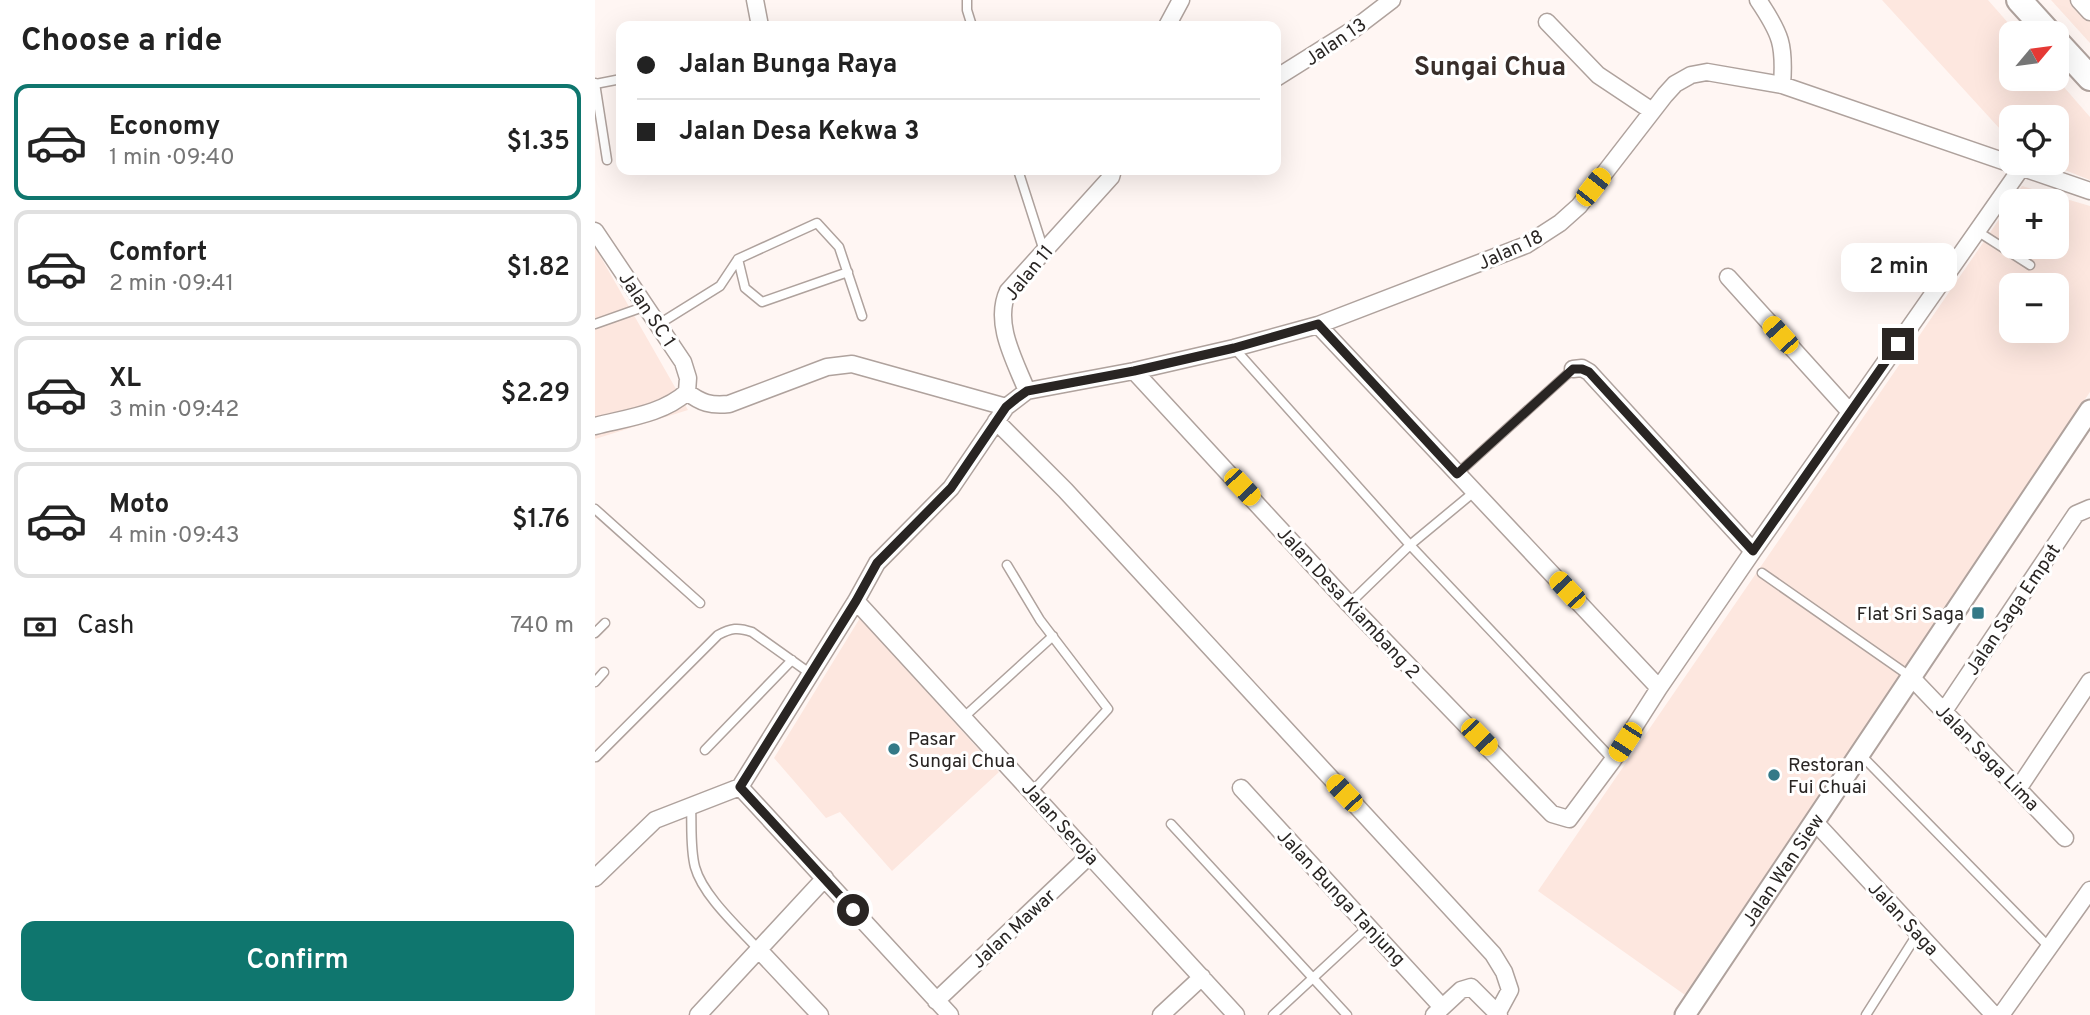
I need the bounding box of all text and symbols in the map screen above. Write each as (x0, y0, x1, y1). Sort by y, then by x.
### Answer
street label: Jalan 13 (1301, 13, 1372, 72)
north arrow (1999, 21, 2069, 91)
map controls (1999, 21, 2069, 343)
text: Choose a ride (21, 22, 222, 62)
text: Jalan Bunga Raya (679, 49, 897, 82)
district label: Sungai Chua (1414, 52, 1566, 85)
button: locate (1999, 105, 2069, 175)
icon: car (25, 111, 88, 174)
text: Economy (109, 111, 220, 144)
text: Jalan Desa Kekwa 3 (679, 116, 919, 149)
text: $1.35 (507, 126, 570, 159)
text: 1 min · 09:40 (109, 144, 235, 173)
car (1572, 164, 1615, 210)
button: + (1999, 189, 2069, 259)
street label: Jalan 18 (1474, 225, 1547, 276)
icon: car (25, 237, 88, 300)
text: Comfort (109, 237, 207, 270)
street label: Jalan 11 (1000, 240, 1059, 306)
callout: 2 min (1840, 243, 1956, 292)
text: $1.82 (507, 252, 570, 285)
text: 2 min (1869, 253, 1929, 282)
street label: Jalan SC 1 (612, 268, 680, 352)
text: 2 min · 09:41 (109, 270, 234, 299)
button: − (1999, 273, 2069, 343)
car (1759, 312, 1802, 358)
route end (1882, 328, 1914, 360)
icon: car (25, 363, 88, 426)
text: XL (109, 363, 141, 396)
text: $2.29 (501, 378, 570, 411)
text: 3 min · 09:42 (109, 396, 239, 425)
car (1220, 464, 1265, 510)
icon: car (25, 489, 88, 552)
text: Moto (109, 489, 169, 522)
text: $1.76 (512, 504, 570, 537)
text: 4 min · 09:43 (109, 522, 240, 551)
street label: Jalan Desa Kiambang 2 (1271, 522, 1424, 684)
street label: Jalan Saga Empat (1961, 540, 2066, 680)
car (1545, 567, 1590, 613)
place label: Flat Sri Saga (1857, 603, 1964, 627)
marker: Flat Sri Saga (1970, 605, 1986, 621)
icon: cash (21, 608, 59, 646)
text: Cash (77, 610, 134, 643)
text: 740 m (510, 612, 574, 641)
street label: Jalan Saga Lima (1930, 700, 2044, 817)
car (1457, 715, 1502, 759)
car (1605, 719, 1646, 765)
place label: Pasar Sungai Chua (908, 728, 1015, 774)
marker: Pasar Sungai Chua (886, 741, 902, 757)
place label: Restoran Fui Chuai (1788, 754, 1867, 800)
marker: Restoran Fui Chuai (1766, 767, 1782, 783)
car (1322, 770, 1367, 816)
street label: Jalan Seroja (1016, 777, 1103, 871)
street label: Jalan Wan Siew (1738, 810, 1830, 932)
street label: Jalan Bunga Tanjung (1271, 825, 1410, 972)
street label: Jalan Saga (1862, 877, 1943, 962)
street label: Jalan Mawar (967, 884, 1062, 974)
route start (837, 894, 869, 926)
button: Confirm (21, 921, 574, 1001)

